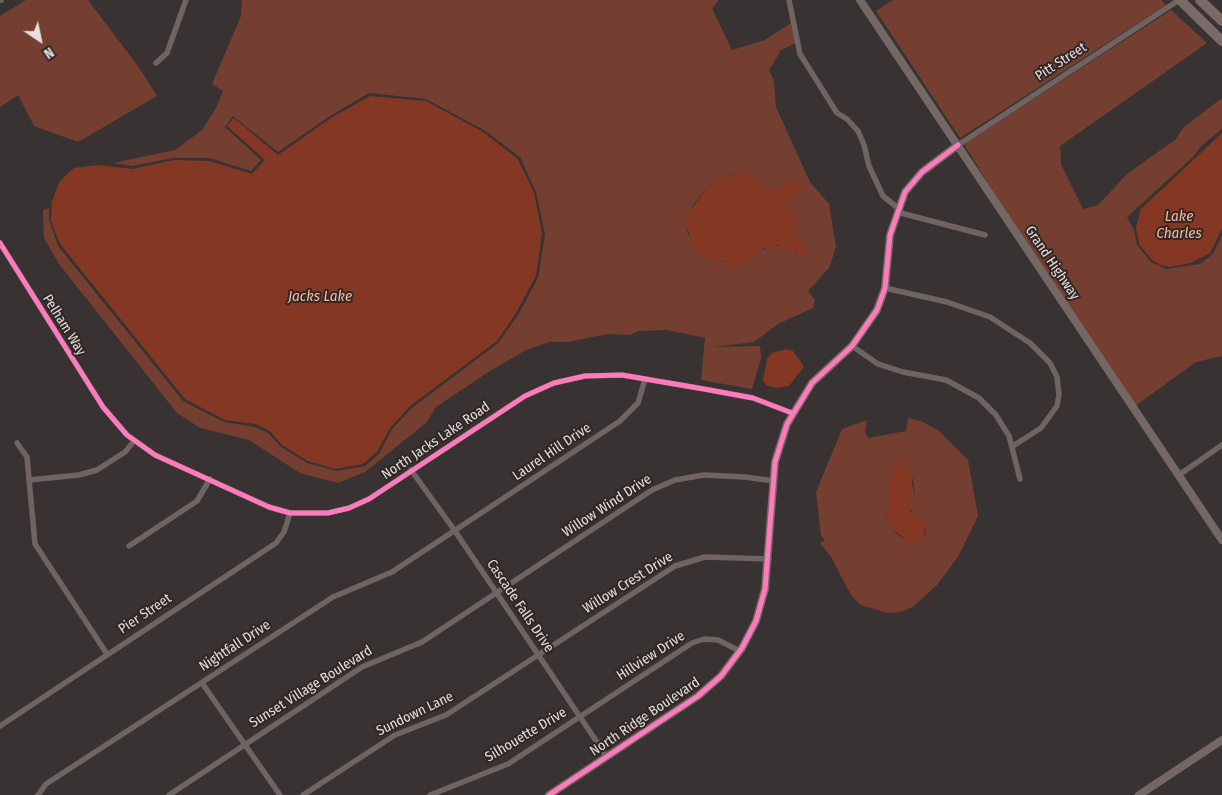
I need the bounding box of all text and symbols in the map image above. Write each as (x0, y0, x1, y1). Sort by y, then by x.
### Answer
north arrow (15, 15, 65, 65)
street label: Pitt Street (1032, 39, 1090, 85)
text: N (40, 43, 57, 62)
water label: Lake Charles (1156, 208, 1202, 243)
street label: Grand Highway (1021, 223, 1083, 303)
water label: Jacks Lake (288, 288, 352, 306)
street label: Pelham Way (39, 291, 89, 359)
street label: North Jacks Lake Road (379, 399, 493, 483)
street label: Laurel Hill Drive (510, 420, 594, 484)
street label: Willow Wind Drive (559, 471, 655, 541)
street label: Willow Crest Drive (580, 549, 676, 617)
street label: Cascade Falls Drive (483, 556, 557, 656)
street label: Pier Street (115, 590, 175, 638)
street label: Nightfall Drive (196, 617, 274, 675)
street label: Hillview Drive (614, 628, 688, 684)
street label: Sunset Village Boulevard (247, 642, 375, 732)
street label: North Ridge Boulevard (587, 674, 703, 760)
street label: Sundown Lane (374, 688, 456, 740)
street label: Silhouette Drive (482, 704, 570, 766)

